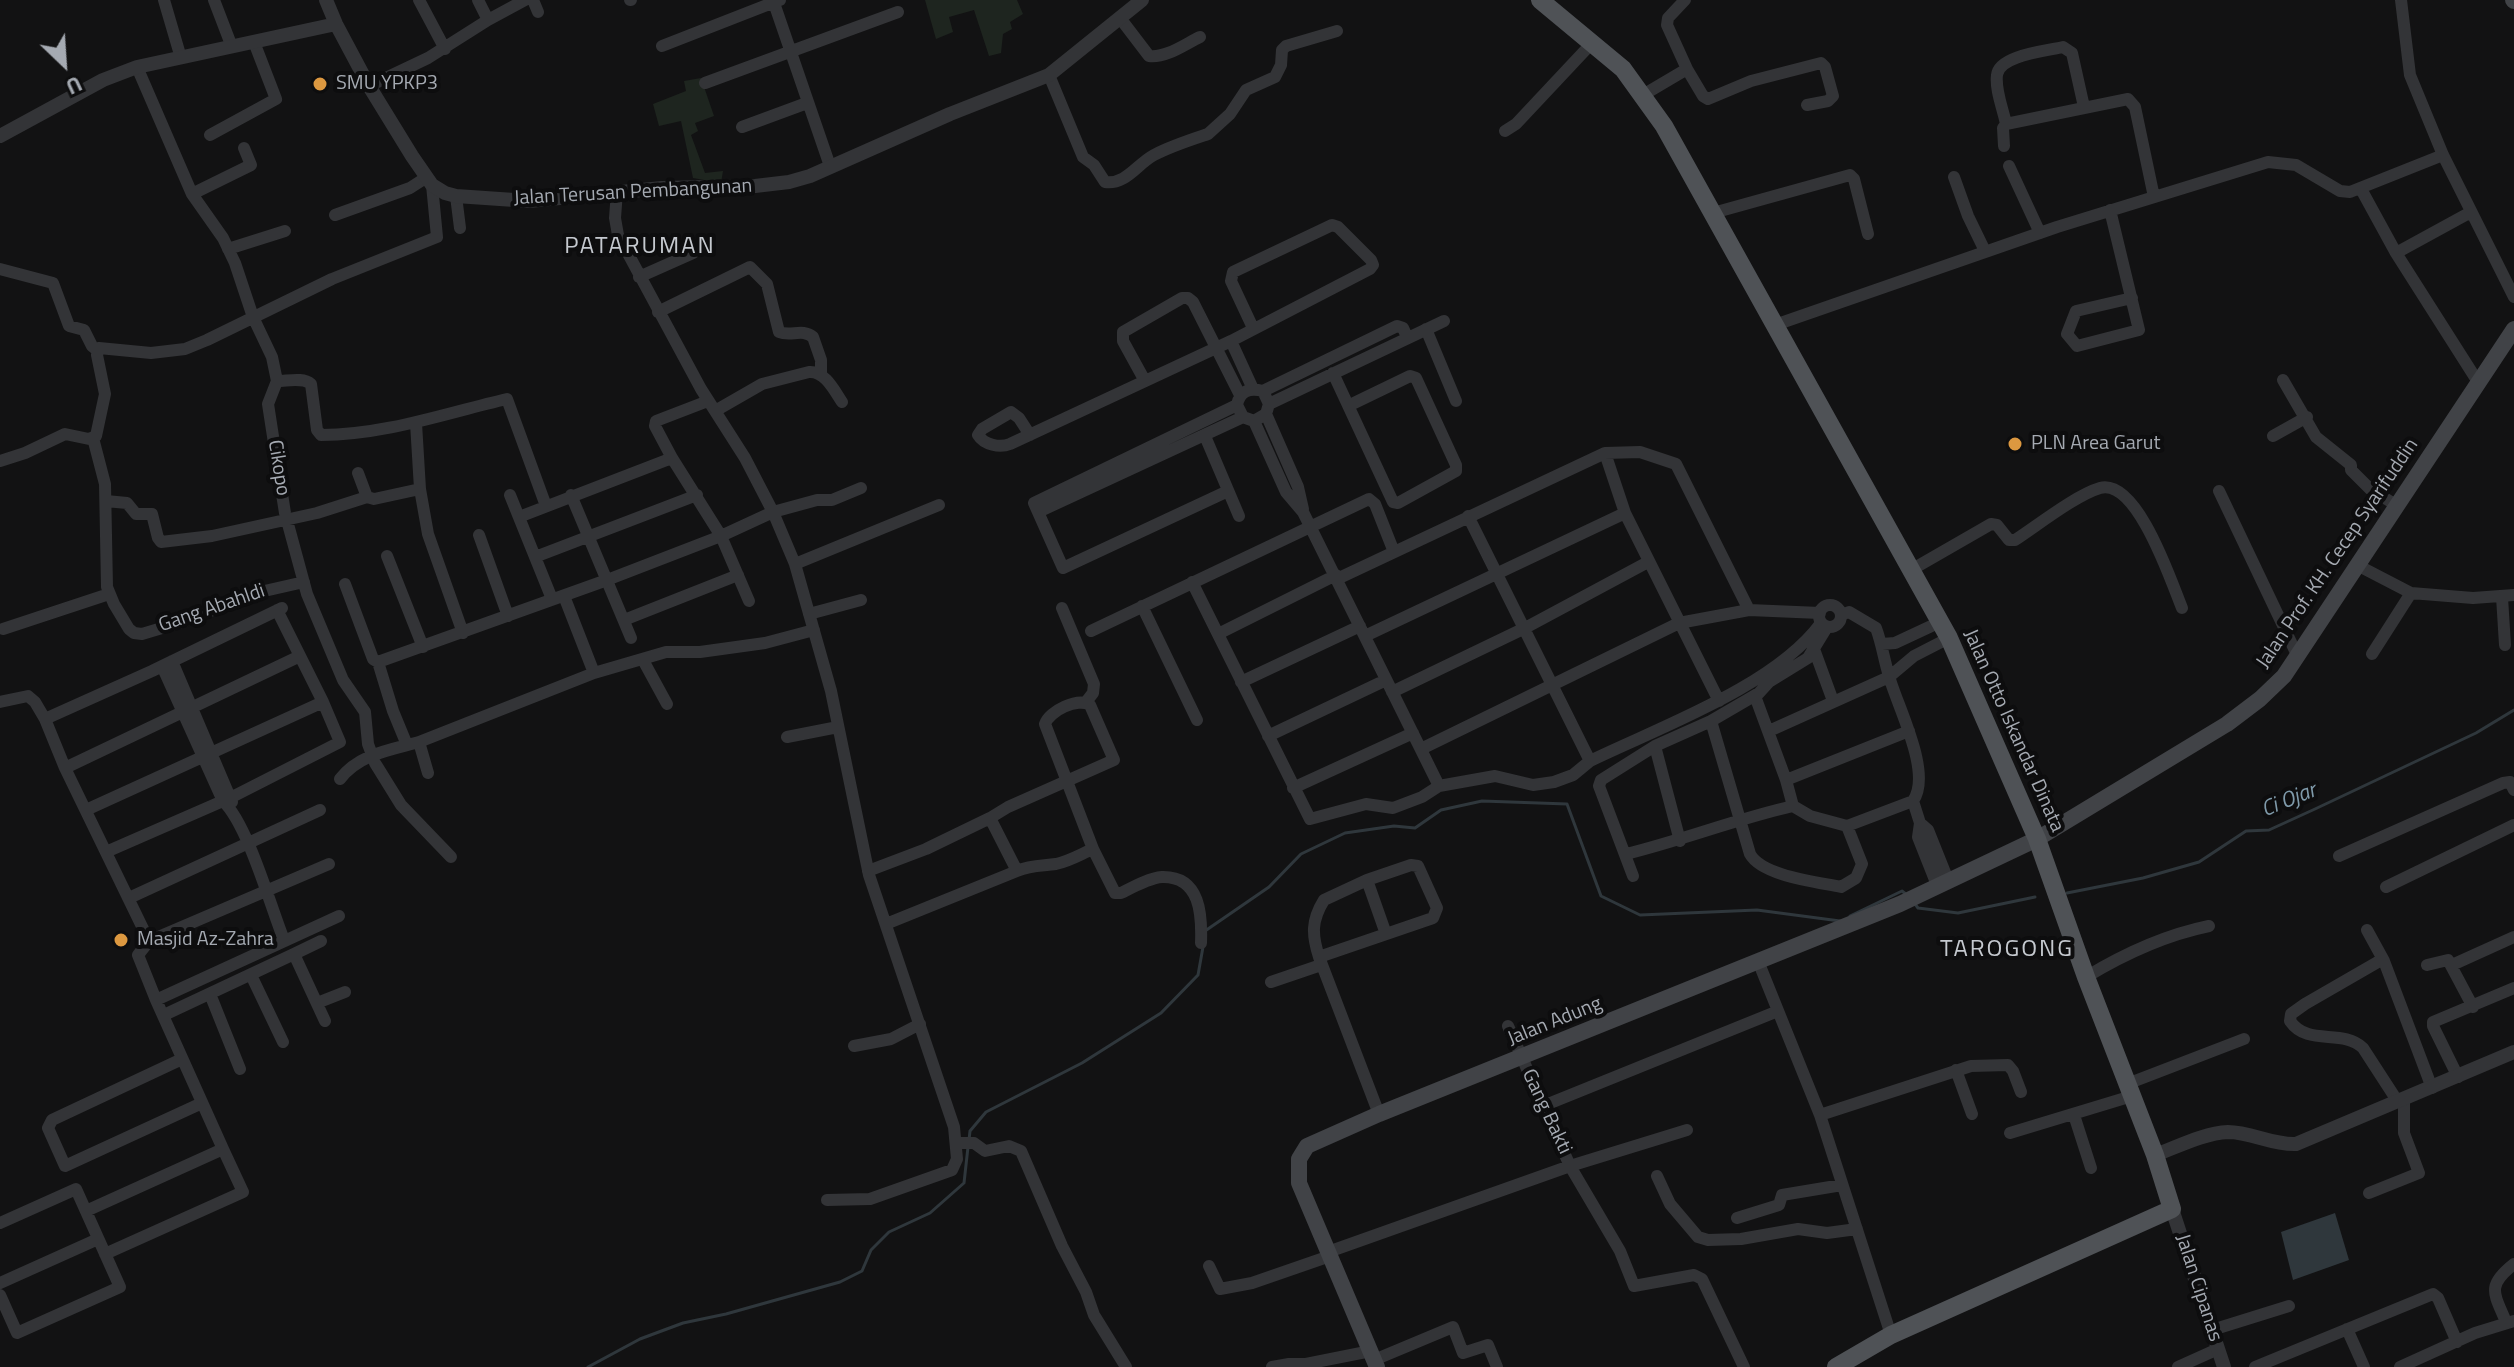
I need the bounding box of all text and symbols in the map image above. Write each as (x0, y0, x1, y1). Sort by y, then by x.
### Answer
north arrow (24, 24, 104, 104)
text: U (60, 67, 88, 104)
place label: SMU YPKP3 (336, 72, 438, 96)
marker: SMU YPKP3 (311, 75, 329, 93)
street label: Jalan Terusan Pembangunan (513, 175, 753, 211)
district label: PATARUMAN (564, 233, 716, 261)
place label: PLN Area Garut (2031, 432, 2160, 456)
street label: Jalan Prof. KH. Cecep Syarifuddin (2252, 434, 2424, 674)
marker: PLN Area Garut (2006, 435, 2024, 453)
street label: Cikopo (262, 438, 294, 498)
street label: Gang Abahldi (156, 580, 268, 638)
street label: Jalan Otto Iskandar Dinata (1957, 626, 2069, 836)
water label: Ci Ojar (2258, 778, 2320, 824)
place label: Masjid Az-Zahra (137, 928, 274, 952)
marker: Masjid Az-Zahra (112, 931, 130, 949)
district label: TAROGONG (1940, 936, 2074, 964)
street label: Jalan Adung (1504, 992, 1606, 1052)
street label: Gang Bakti (1516, 1066, 1576, 1158)
street label: Jalan Cipanas (2169, 1231, 2227, 1345)

